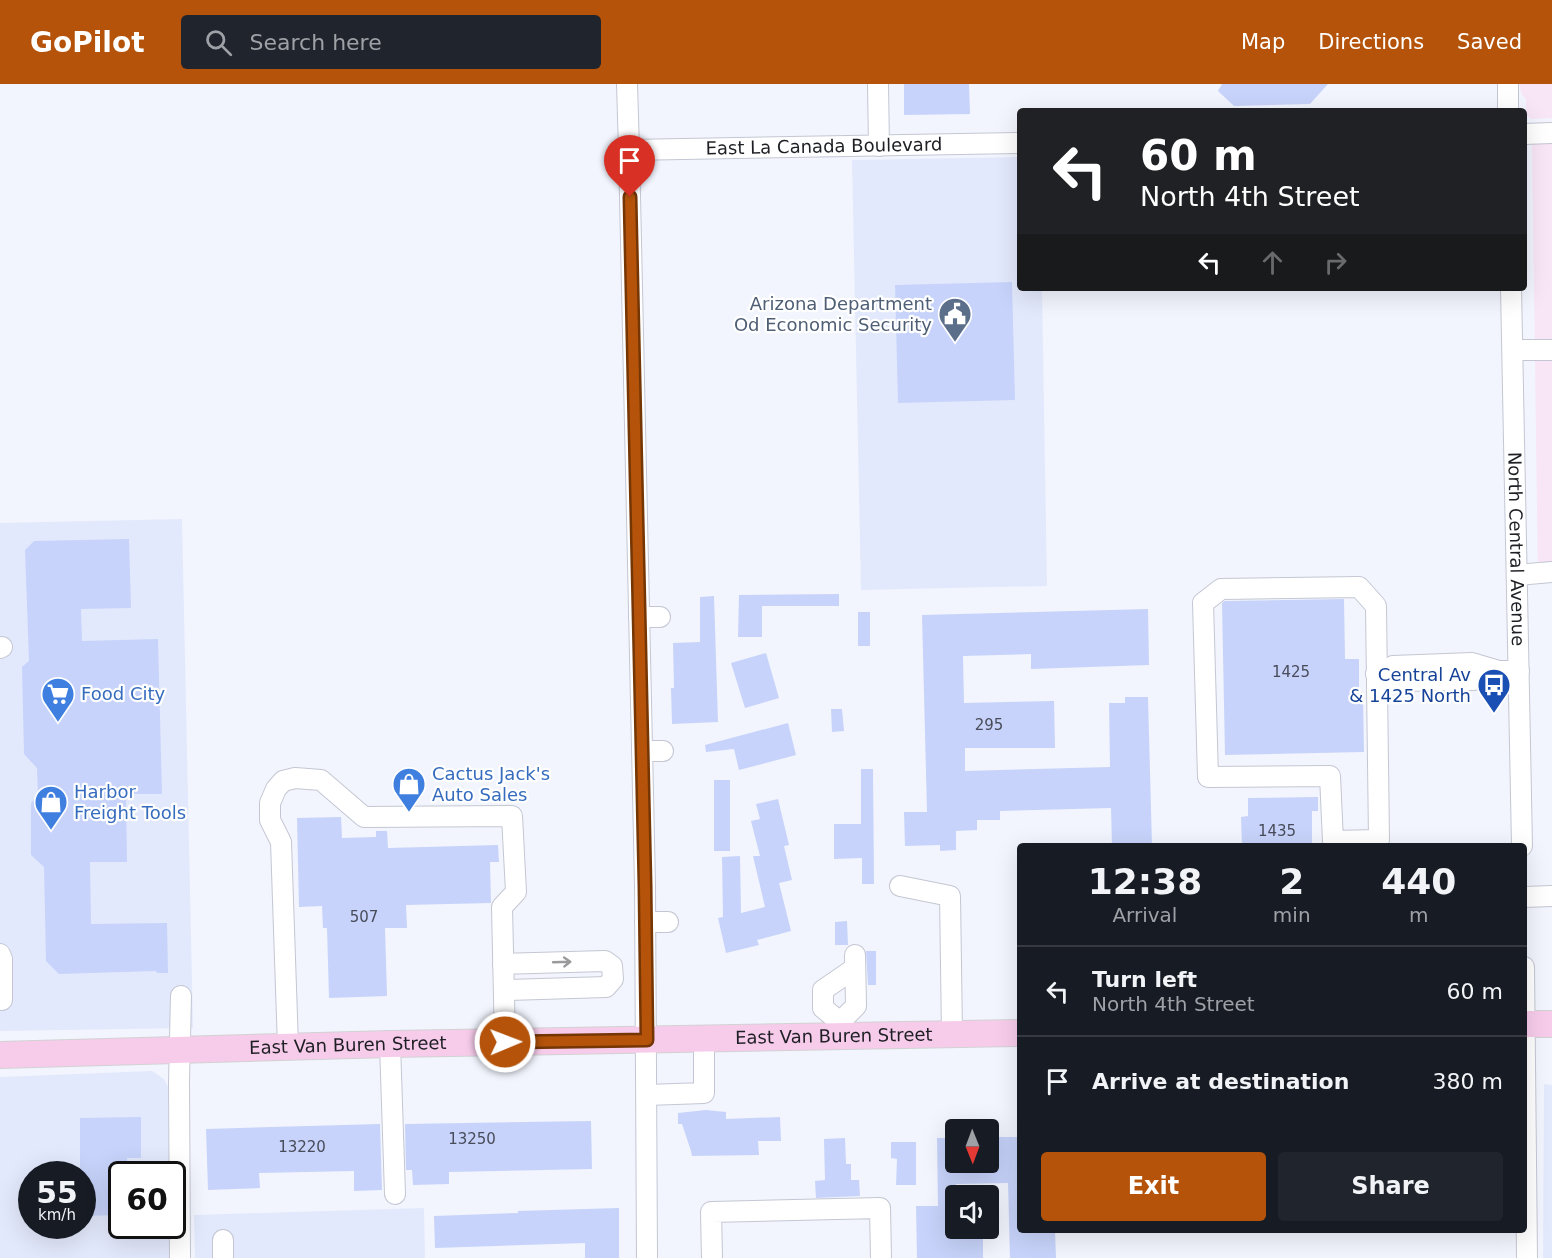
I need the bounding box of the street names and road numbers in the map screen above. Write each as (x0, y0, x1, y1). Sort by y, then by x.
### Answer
street label: East La Canada Boulevard (705, 133, 943, 159)
street label: North Central Avenue (1504, 452, 1529, 646)
street label: East Van Buren Street (735, 1024, 933, 1048)
street label: East Van Buren Street (249, 1032, 447, 1058)

